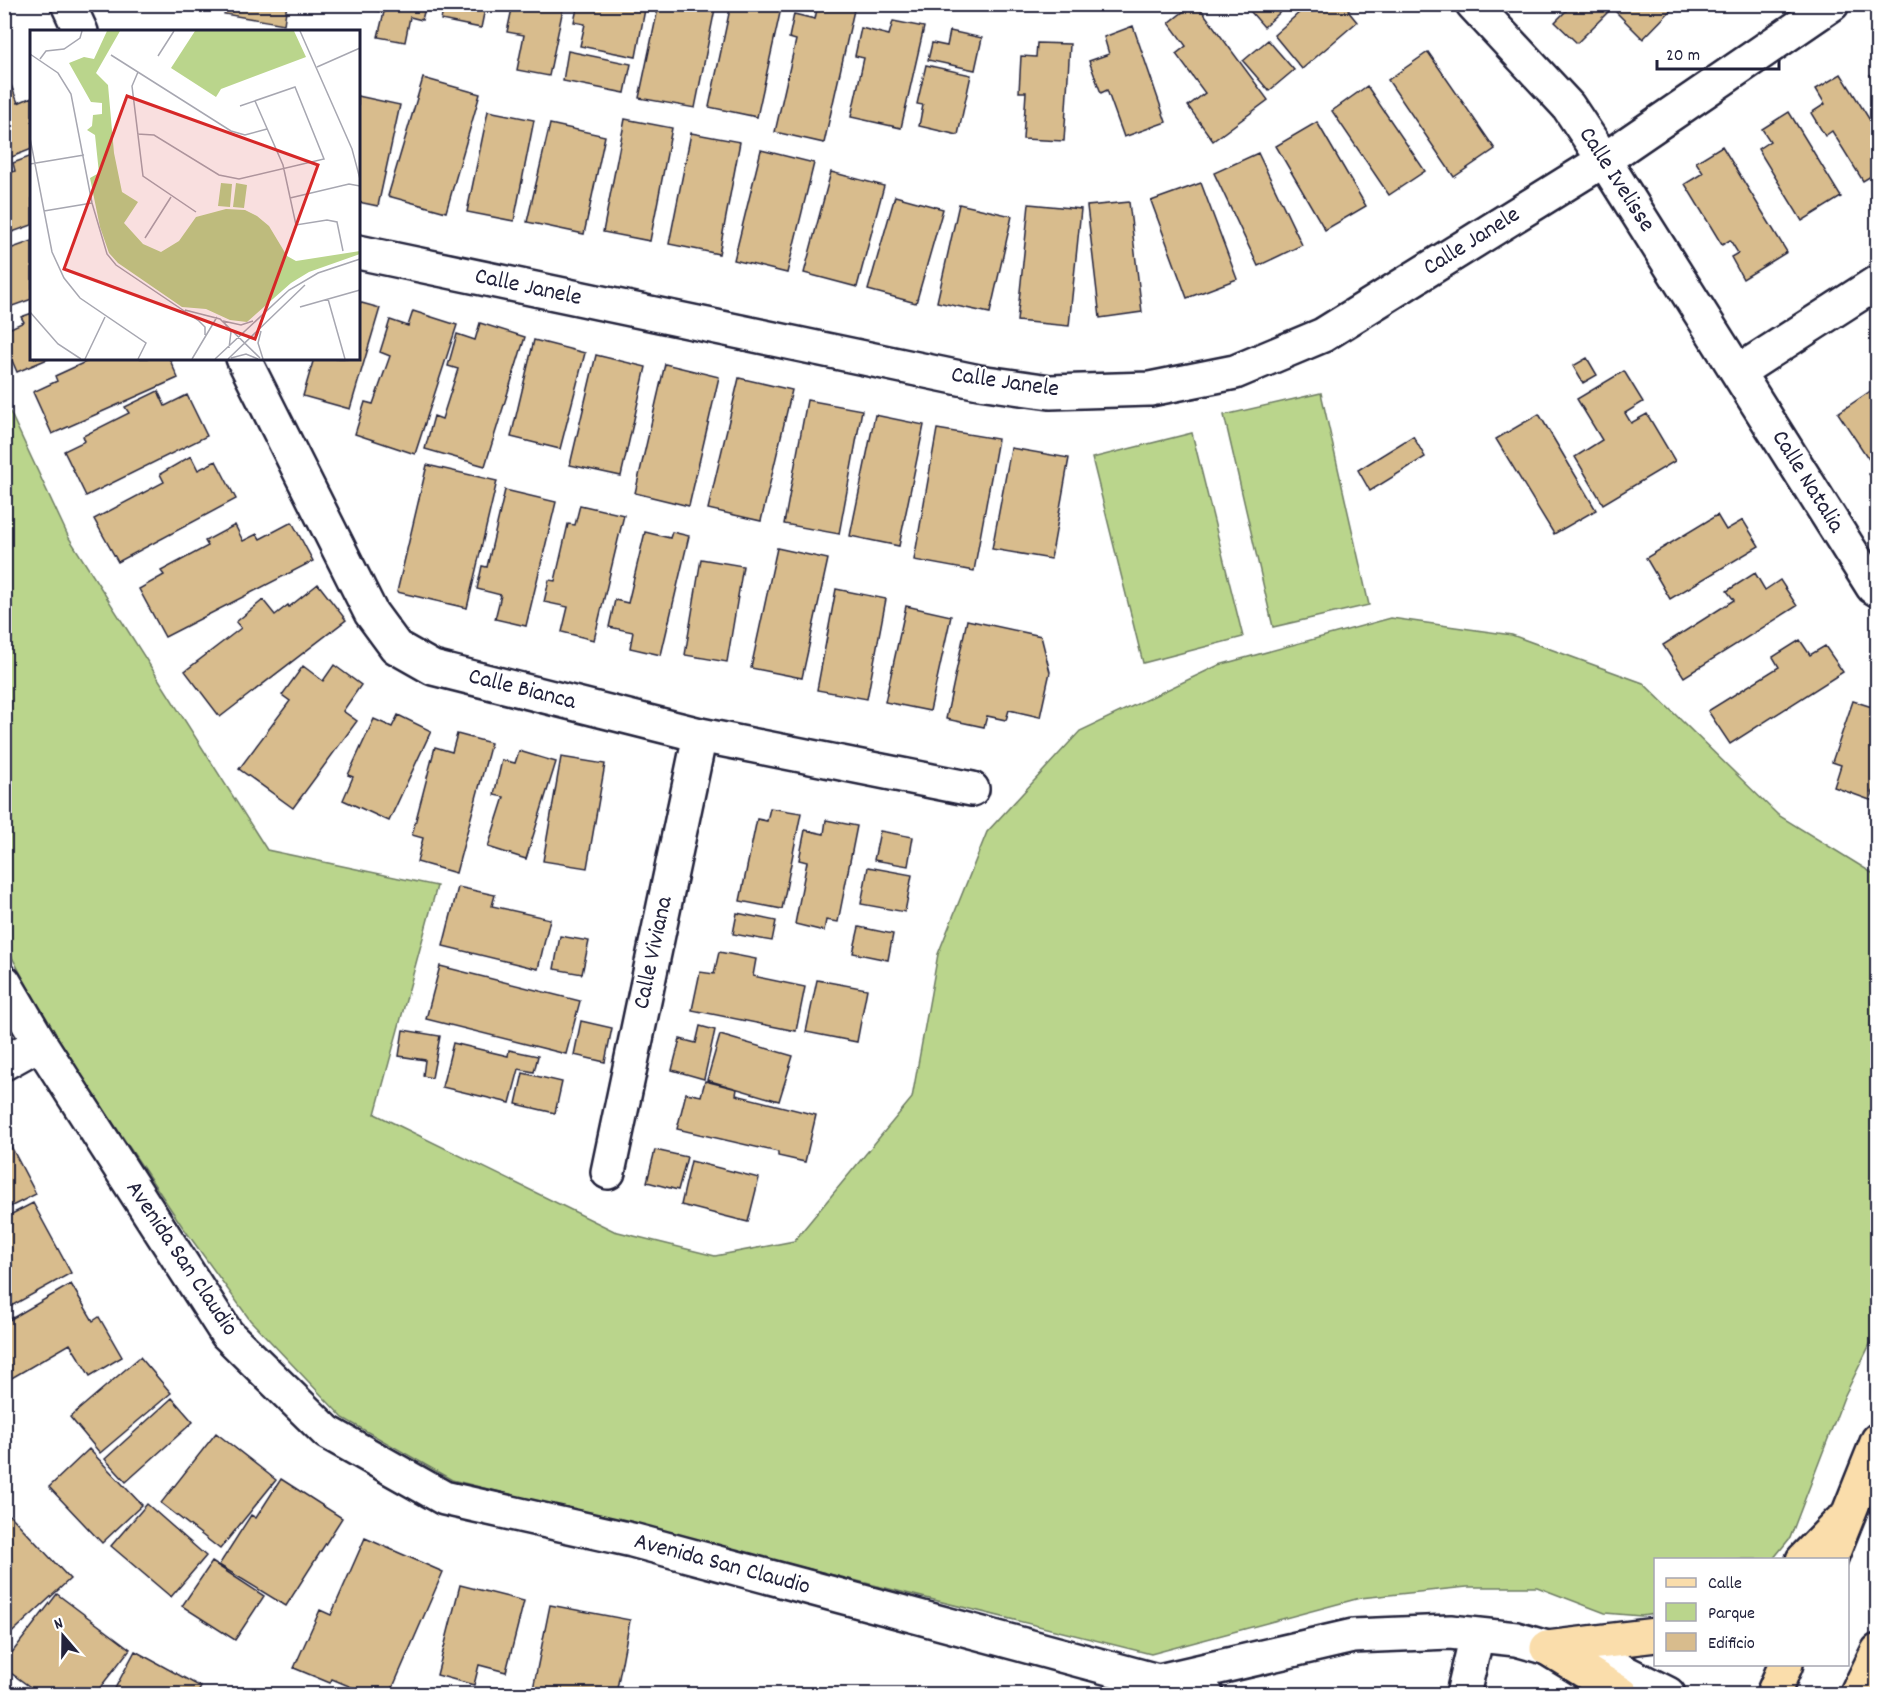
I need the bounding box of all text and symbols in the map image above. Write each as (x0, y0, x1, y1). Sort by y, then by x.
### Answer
inset map (30, 30, 360, 360)
scale bar (1657, 33, 1778, 71)
text: 20 m (1666, 44, 1700, 69)
street label: Calle Ivelisse (1569, 121, 1663, 239)
street label: Calle Janele (1417, 199, 1527, 285)
street label: Calle Janele (471, 260, 585, 316)
street label: Calle Janele (949, 359, 1061, 407)
street label: Calle Natalia (1762, 424, 1852, 540)
street label: Calle Bianca (465, 660, 580, 720)
street label: Calle Viviana (625, 893, 683, 1013)
street label: Avenida San Claudio (116, 1174, 246, 1344)
street label: Avenida San Claudio (630, 1525, 814, 1605)
legend (1654, 1558, 1849, 1666)
text: Calle (1708, 1572, 1742, 1597)
text: Parque (1708, 1602, 1755, 1627)
north arrow (33, 1606, 93, 1666)
text: N (51, 1612, 66, 1636)
text: Edificio (1708, 1632, 1755, 1657)

